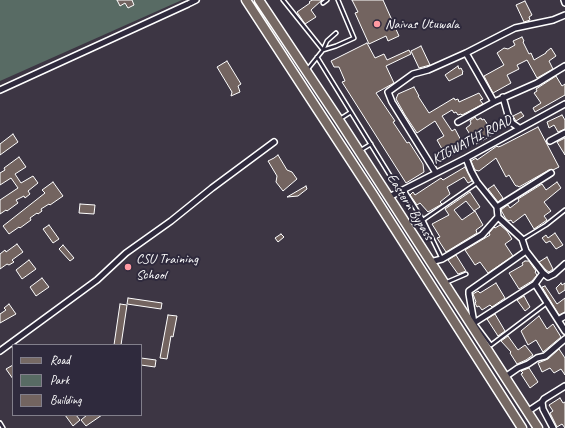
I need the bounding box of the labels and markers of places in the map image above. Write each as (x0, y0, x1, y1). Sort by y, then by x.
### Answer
place label: Naivas Utuwala (385, 16, 459, 32)
marker: Naivas Utuwala (372, 19, 382, 29)
place label: CSU Training School (136, 251, 198, 284)
marker: CSU Training School (123, 262, 133, 272)

